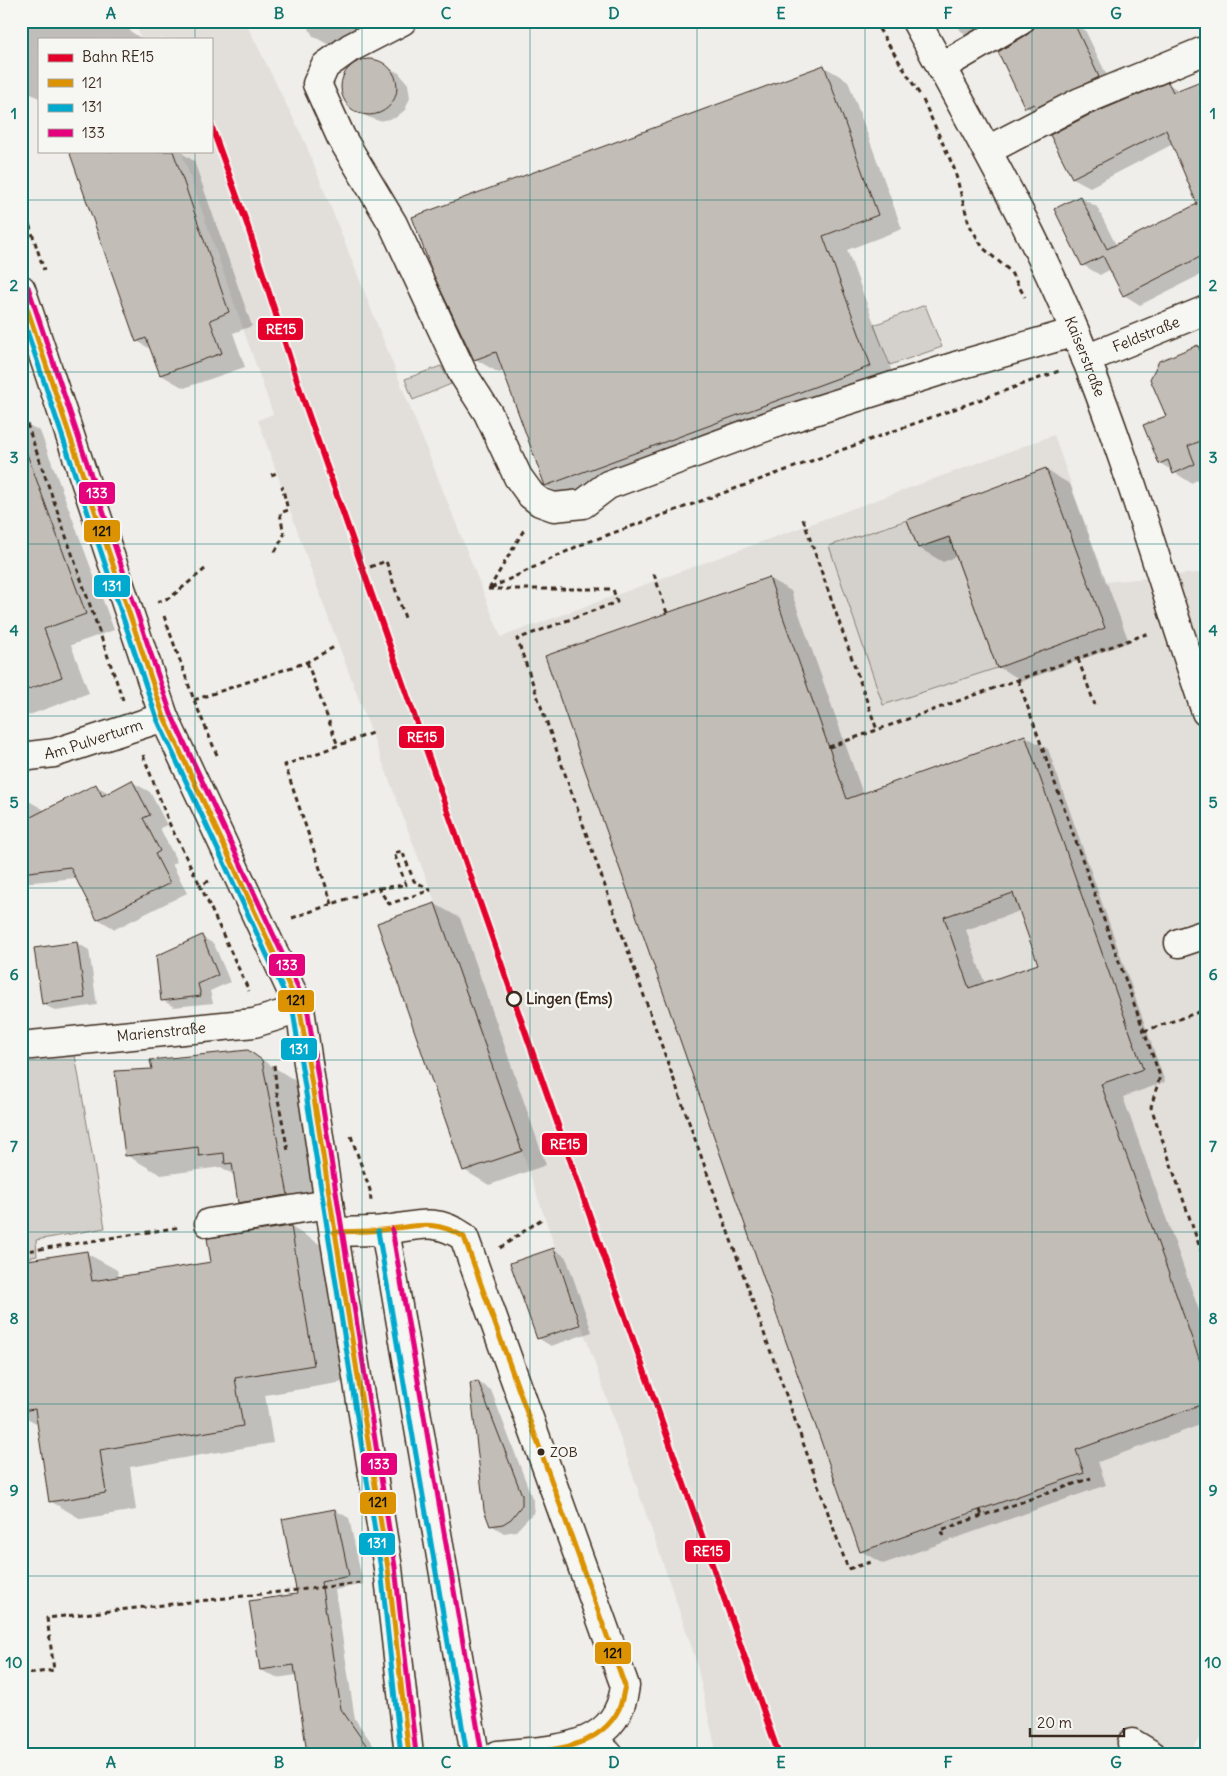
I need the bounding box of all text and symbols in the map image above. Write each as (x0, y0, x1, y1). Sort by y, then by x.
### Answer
text: A (106, 3, 116, 23)
text: B (274, 3, 285, 23)
text: C (441, 3, 452, 23)
text: D (608, 3, 620, 23)
text: E (776, 3, 786, 23)
text: F (943, 3, 953, 23)
text: G (1110, 3, 1122, 23)
legend (38, 38, 212, 152)
text: Bahn RE15 (82, 47, 154, 66)
text: 121 (82, 73, 102, 92)
text: 131 (82, 97, 102, 116)
text: 1 (11, 103, 17, 123)
text: 1 (1210, 103, 1216, 123)
text: 133 (82, 123, 105, 142)
text: 2 (10, 275, 19, 295)
text: 2 (1209, 275, 1218, 295)
street label: Feldstraße (1110, 312, 1182, 356)
street label: Kaiserstraße (1061, 313, 1110, 399)
line badge: RE15 (257, 317, 304, 341)
text: RE15 (266, 320, 296, 338)
text: 3 (9, 447, 19, 467)
text: 3 (1208, 447, 1218, 467)
line badge: 133 (78, 481, 116, 505)
text: 133 (86, 484, 108, 502)
line badge: 121 (83, 519, 121, 543)
text: 121 (93, 522, 111, 540)
line badge: 131 (93, 574, 131, 598)
text: 131 (103, 577, 121, 595)
text: 4 (9, 620, 19, 640)
text: 4 (1208, 620, 1218, 640)
street label: Am Pulverturm (44, 715, 145, 763)
line badge: RE15 (398, 725, 445, 749)
text: RE15 (407, 728, 437, 746)
text: 5 (9, 792, 19, 812)
text: 5 (1208, 792, 1218, 812)
line badge: 133 (268, 953, 306, 977)
text: 133 (276, 956, 298, 974)
text: 6 (9, 964, 19, 984)
text: 6 (1208, 964, 1218, 984)
line badge: 121 (277, 989, 315, 1013)
place label: Lingen (Ems) (526, 989, 613, 1009)
text: 121 (287, 991, 305, 1009)
marker: Lingen (Ems) (506, 991, 522, 1007)
street label: Marienstraße (116, 1018, 207, 1046)
line badge: 131 (280, 1037, 318, 1061)
text: 131 (290, 1040, 308, 1058)
line badge: RE15 (541, 1132, 588, 1156)
text: RE15 (550, 1135, 580, 1153)
text: 7 (10, 1136, 18, 1156)
text: 7 (1209, 1136, 1217, 1156)
text: 8 (9, 1308, 19, 1328)
text: 8 (1208, 1308, 1218, 1328)
place label: ZOB (550, 1443, 578, 1461)
marker: ZOB (536, 1447, 546, 1457)
line badge: 133 (360, 1452, 398, 1476)
text: 133 (368, 1455, 390, 1473)
text: 9 (9, 1480, 19, 1500)
text: 9 (1208, 1480, 1218, 1500)
line badge: 121 (359, 1491, 397, 1515)
text: 121 (369, 1493, 387, 1511)
line badge: 131 (358, 1532, 396, 1556)
text: 131 (368, 1534, 386, 1552)
line badge: RE15 (684, 1539, 731, 1563)
text: RE15 (693, 1542, 723, 1560)
line badge: 121 (594, 1641, 632, 1665)
text: 121 (604, 1644, 622, 1662)
text: 10 (6, 1652, 22, 1672)
text: 10 (1205, 1652, 1221, 1672)
scale bar (1030, 1706, 1123, 1738)
text: 20 m (1037, 1713, 1072, 1732)
text: A (106, 1752, 116, 1772)
text: B (274, 1752, 285, 1772)
text: C (441, 1752, 452, 1772)
text: D (608, 1752, 620, 1772)
text: E (776, 1752, 786, 1772)
text: F (943, 1752, 953, 1772)
text: G (1110, 1752, 1122, 1772)

